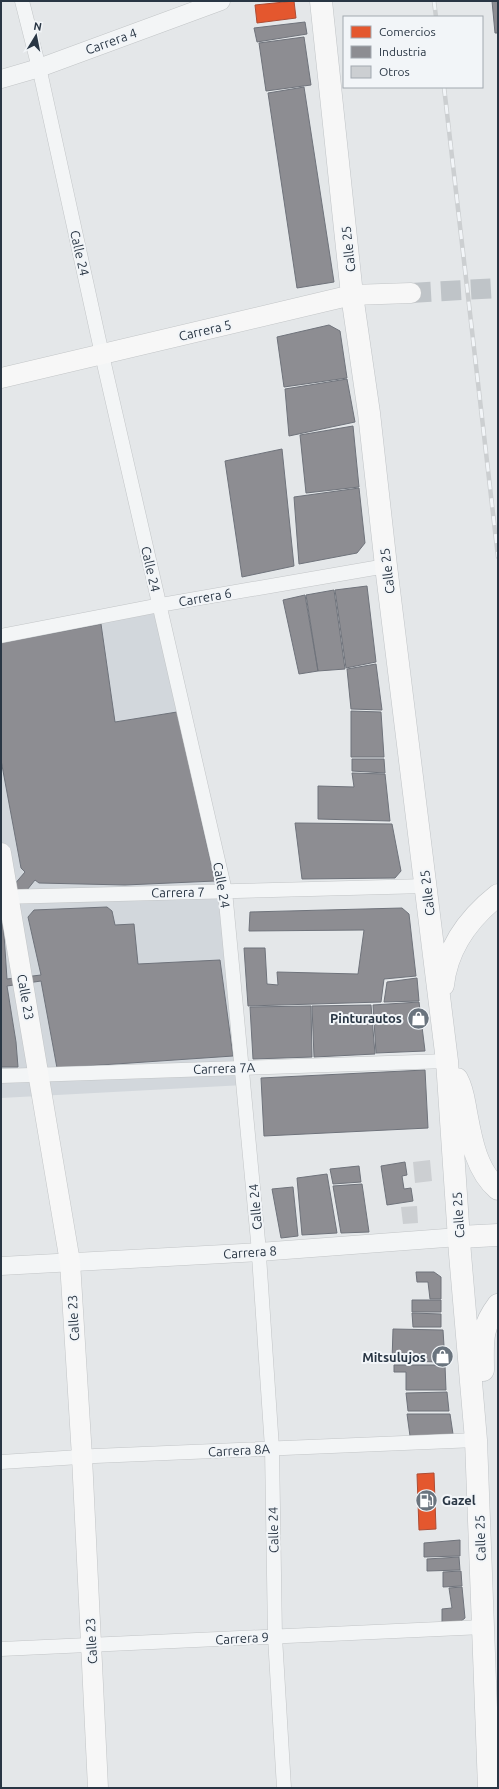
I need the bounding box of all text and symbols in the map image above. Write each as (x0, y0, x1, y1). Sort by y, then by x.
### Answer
north arrow (16, 16, 56, 56)
legend (343, 16, 483, 88)
text: N (33, 20, 43, 33)
street label: Carrera 4 (83, 25, 139, 57)
text: Comercios (379, 25, 436, 38)
text: Industria (379, 45, 426, 58)
text: Otros (379, 65, 410, 78)
street label: Calle 25 (339, 225, 357, 273)
street label: Calle 24 (68, 229, 92, 277)
street label: Carrera 5 (177, 317, 233, 343)
street label: Calle 24 (139, 545, 163, 593)
street label: Calle 25 (377, 547, 397, 595)
street label: Carrera 6 (177, 585, 233, 609)
street label: Calle 24 (211, 861, 233, 909)
street label: Calle 25 (417, 869, 437, 917)
street label: Carrera 7 (151, 885, 205, 899)
street label: Calle 23 (15, 973, 37, 1021)
shop icon: Pinturautos (405, 1005, 431, 1031)
place label: Pinturautos (330, 1011, 402, 1025)
street label: Carrera 7A (193, 1060, 256, 1076)
street label: Calle 24 (246, 1183, 264, 1231)
street label: Calle 25 (449, 1191, 467, 1239)
street label: Carrera 8 (223, 1243, 277, 1261)
street label: Calle 23 (65, 1295, 81, 1341)
shop icon: Mitsulujos (429, 1344, 455, 1370)
place label: Mitsulujos (362, 1350, 426, 1364)
street label: Carrera 8A (208, 1441, 271, 1459)
fuel station icon: Gazel (414, 1487, 440, 1513)
place label: Gazel (442, 1493, 476, 1507)
street label: Calle 24 (266, 1507, 280, 1553)
street label: Calle 25 (472, 1515, 488, 1561)
street label: Calle 23 (83, 1618, 99, 1664)
street label: Carrera 9 (215, 1630, 269, 1646)

